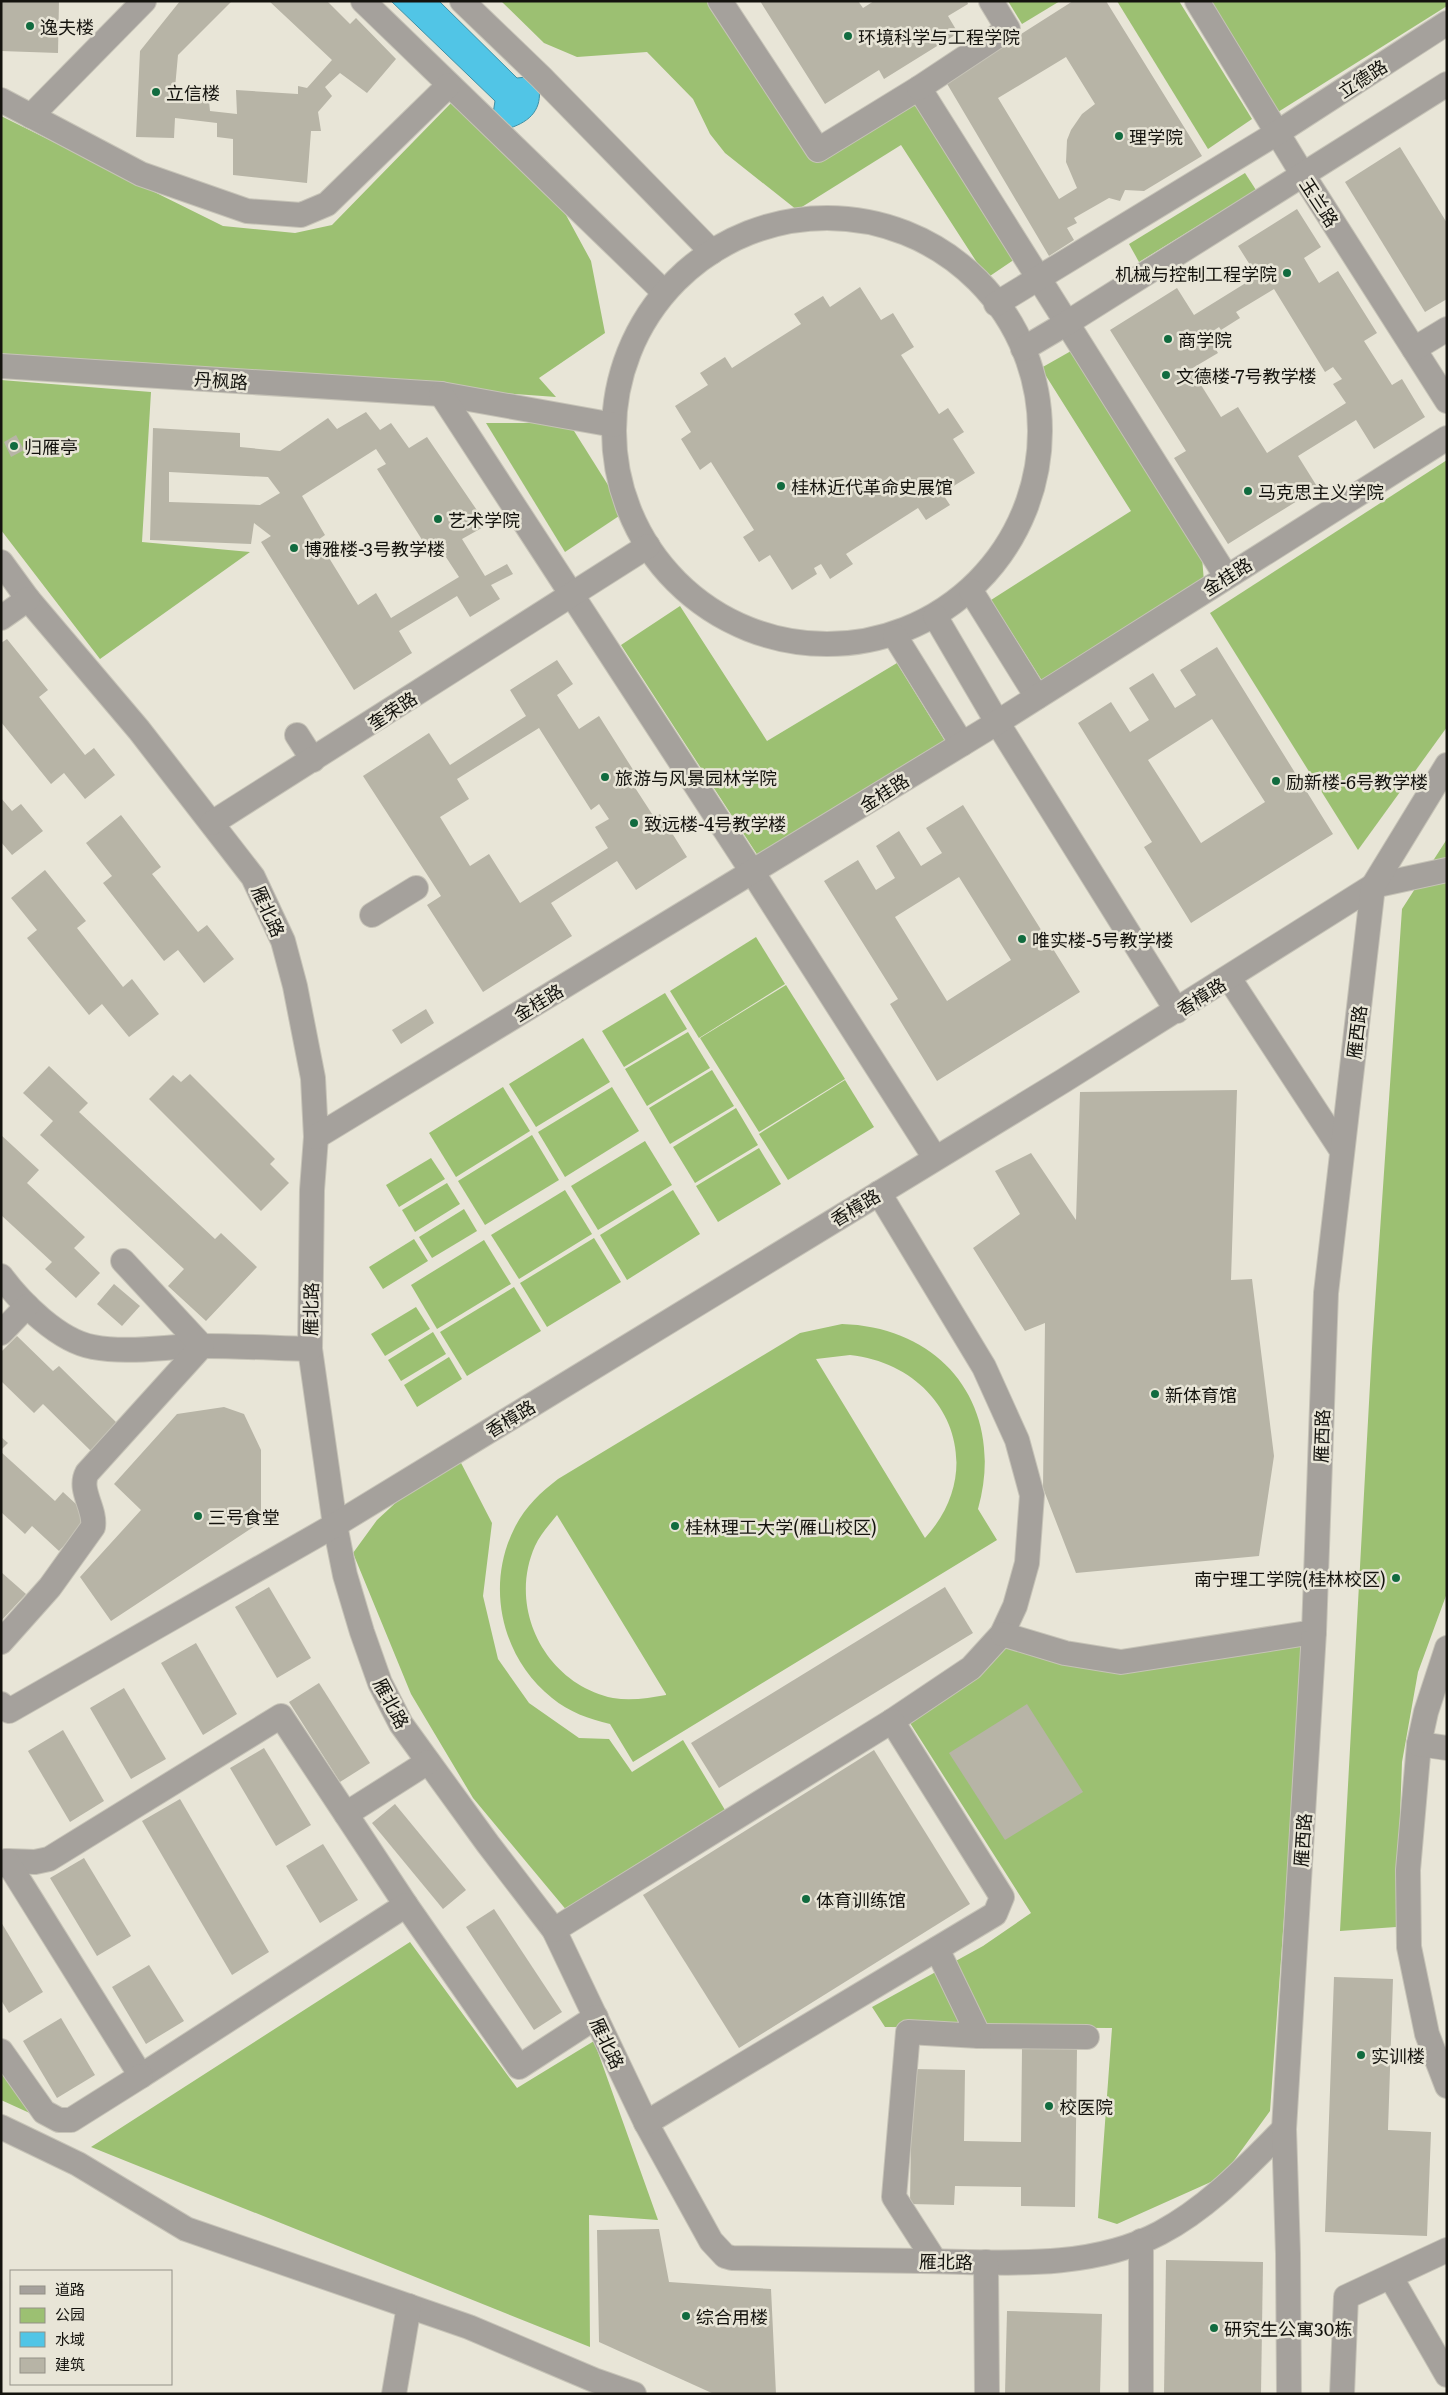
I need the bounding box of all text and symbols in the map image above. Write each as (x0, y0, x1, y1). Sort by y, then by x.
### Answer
place label: 逸夫楼 (40, 13, 94, 40)
marker: 逸夫楼 (24, 20, 36, 32)
place label: 环境科学与工程学院 (858, 23, 1020, 50)
marker: 环境科学与工程学院 (842, 30, 854, 42)
street label: 立德路 (1332, 52, 1392, 104)
place label: 立信楼 (166, 79, 220, 106)
marker: 立信楼 (150, 86, 162, 98)
place label: 理学院 (1129, 123, 1183, 150)
marker: 理学院 (1113, 130, 1125, 142)
street label: 玉兰路 (1294, 172, 1346, 232)
place label: 机械与控制工程学院 (1115, 260, 1277, 287)
marker: 机械与控制工程学院 (1281, 267, 1293, 279)
place label: 商学院 (1178, 326, 1232, 353)
marker: 商学院 (1162, 333, 1174, 345)
place label: 文德楼-7号教学楼 (1176, 362, 1316, 389)
street label: 丹枫路 (193, 365, 249, 395)
marker: 文德楼-7号教学楼 (1160, 369, 1172, 381)
place label: 归雁亭 (24, 433, 78, 460)
marker: 归雁亭 (8, 440, 20, 452)
place label: 桂林近代革命史展馆 (791, 473, 953, 500)
place label: 马克思主义学院 (1258, 478, 1384, 505)
marker: 桂林近代革命史展馆 (775, 480, 787, 492)
marker: 马克思主义学院 (1242, 485, 1254, 497)
place label: 艺术学院 (448, 506, 520, 533)
marker: 艺术学院 (432, 513, 444, 525)
place label: 博雅楼-3号教学楼 (304, 535, 445, 562)
marker: 博雅楼-3号教学楼 (288, 542, 300, 554)
street label: 金桂路 (1197, 550, 1257, 602)
street label: 奎荣路 (362, 684, 422, 736)
place label: 旅游与风景园林学院 (615, 764, 777, 791)
street label: 金桂路 (854, 766, 914, 818)
place label: 励新楼-6号教学楼 (1286, 768, 1428, 795)
marker: 旅游与风景园林学院 (599, 771, 611, 783)
marker: 励新楼-6号教学楼 (1270, 775, 1282, 787)
place label: 致远楼-4号教学楼 (644, 810, 786, 837)
marker: 致远楼-4号教学楼 (628, 817, 640, 829)
street label: 雁北路 (246, 881, 292, 941)
place label: 唯实楼-5号教学楼 (1032, 926, 1174, 953)
marker: 唯实楼-5号教学楼 (1016, 933, 1028, 945)
street label: 香樟路 (1171, 970, 1231, 1022)
street label: 金桂路 (508, 977, 568, 1027)
street label: 雁西路 (1339, 1004, 1373, 1060)
street label: 香樟路 (825, 1182, 885, 1232)
street label: 雁北路 (296, 1282, 324, 1336)
place label: 新体育馆 (1165, 1381, 1237, 1408)
marker: 新体育馆 (1149, 1388, 1161, 1400)
street label: 香樟路 (480, 1393, 540, 1443)
street label: 雁西路 (1307, 1409, 1335, 1463)
place label: 三号食堂 (208, 1503, 280, 1530)
marker: 三号食堂 (192, 1510, 204, 1522)
place label: 桂林理工大学(雁山校区) (685, 1513, 877, 1540)
marker: 桂林理工大学(雁山校区) (669, 1520, 681, 1532)
place label: 南宁理工学院(桂林校区) (1194, 1565, 1386, 1592)
marker: 南宁理工学院(桂林校区) (1390, 1572, 1402, 1584)
street label: 雁北路 (367, 1673, 417, 1733)
street label: 雁西路 (1287, 1812, 1317, 1868)
place label: 体育训练馆 (816, 1886, 906, 1913)
marker: 体育训练馆 (800, 1893, 812, 1905)
street label: 雁北路 (584, 2013, 632, 2073)
place label: 实训楼 (1371, 2042, 1425, 2069)
marker: 实训楼 (1355, 2049, 1367, 2061)
place label: 校医院 (1059, 2093, 1113, 2120)
marker: 校医院 (1043, 2100, 1055, 2112)
street label: 雁北路 (919, 2247, 973, 2275)
legend (10, 2270, 172, 2385)
text: 道路 (55, 2277, 85, 2300)
text: 公园 (55, 2302, 85, 2325)
place label: 综合用楼 (696, 2303, 768, 2330)
marker: 综合用楼 (680, 2310, 692, 2322)
place label: 研究生公寓30栋 (1224, 2315, 1352, 2342)
marker: 研究生公寓30栋 (1208, 2322, 1220, 2334)
text: 水域 (55, 2327, 85, 2350)
text: 建筑 (55, 2352, 85, 2375)

